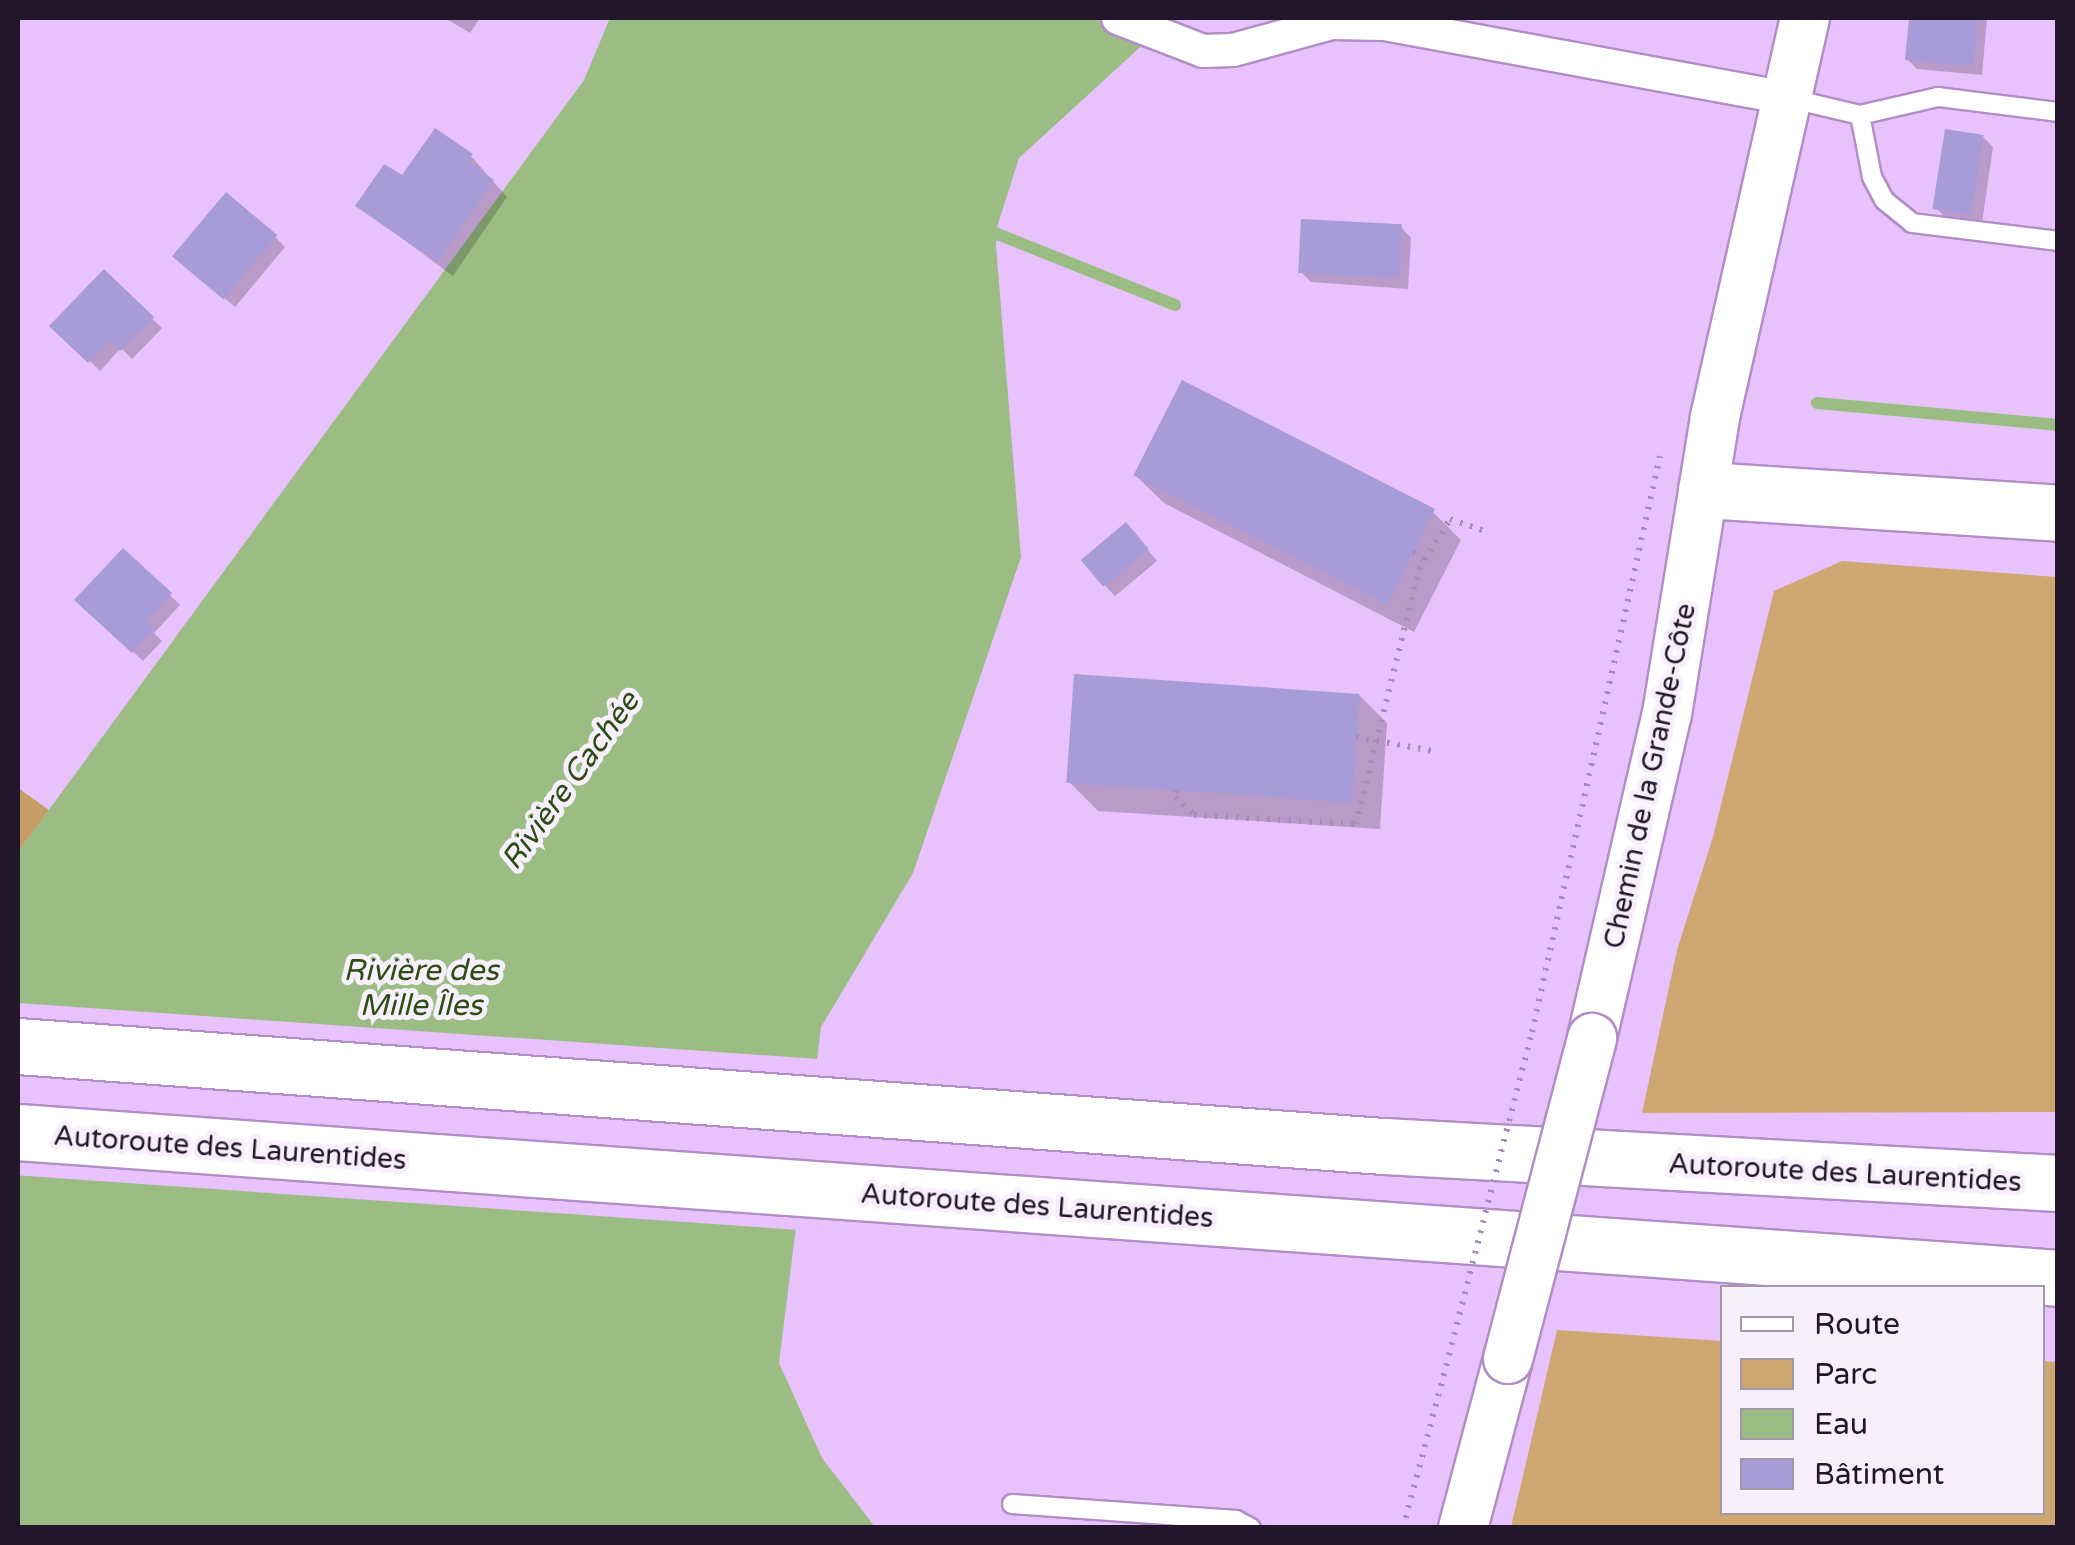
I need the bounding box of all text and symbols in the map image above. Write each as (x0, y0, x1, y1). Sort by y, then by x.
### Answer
street label: Chemin de la Grande-Côte (1597, 600, 1703, 952)
water label: Rivière Cachée (494, 685, 648, 877)
water label: Rivière des Mille Îles (343, 953, 499, 1024)
street label: Autoroute des Laurentides (52, 1119, 408, 1177)
street label: Autoroute des Laurentides (1668, 1147, 2022, 1199)
street label: Autoroute des Laurentides (859, 1177, 1215, 1235)
legend (1720, 1285, 2045, 1515)
text: Route (1814, 1306, 1900, 1343)
text: Parc (1814, 1356, 1877, 1393)
text: Eau (1814, 1406, 1868, 1443)
text: Bâtiment (1814, 1456, 1944, 1493)

